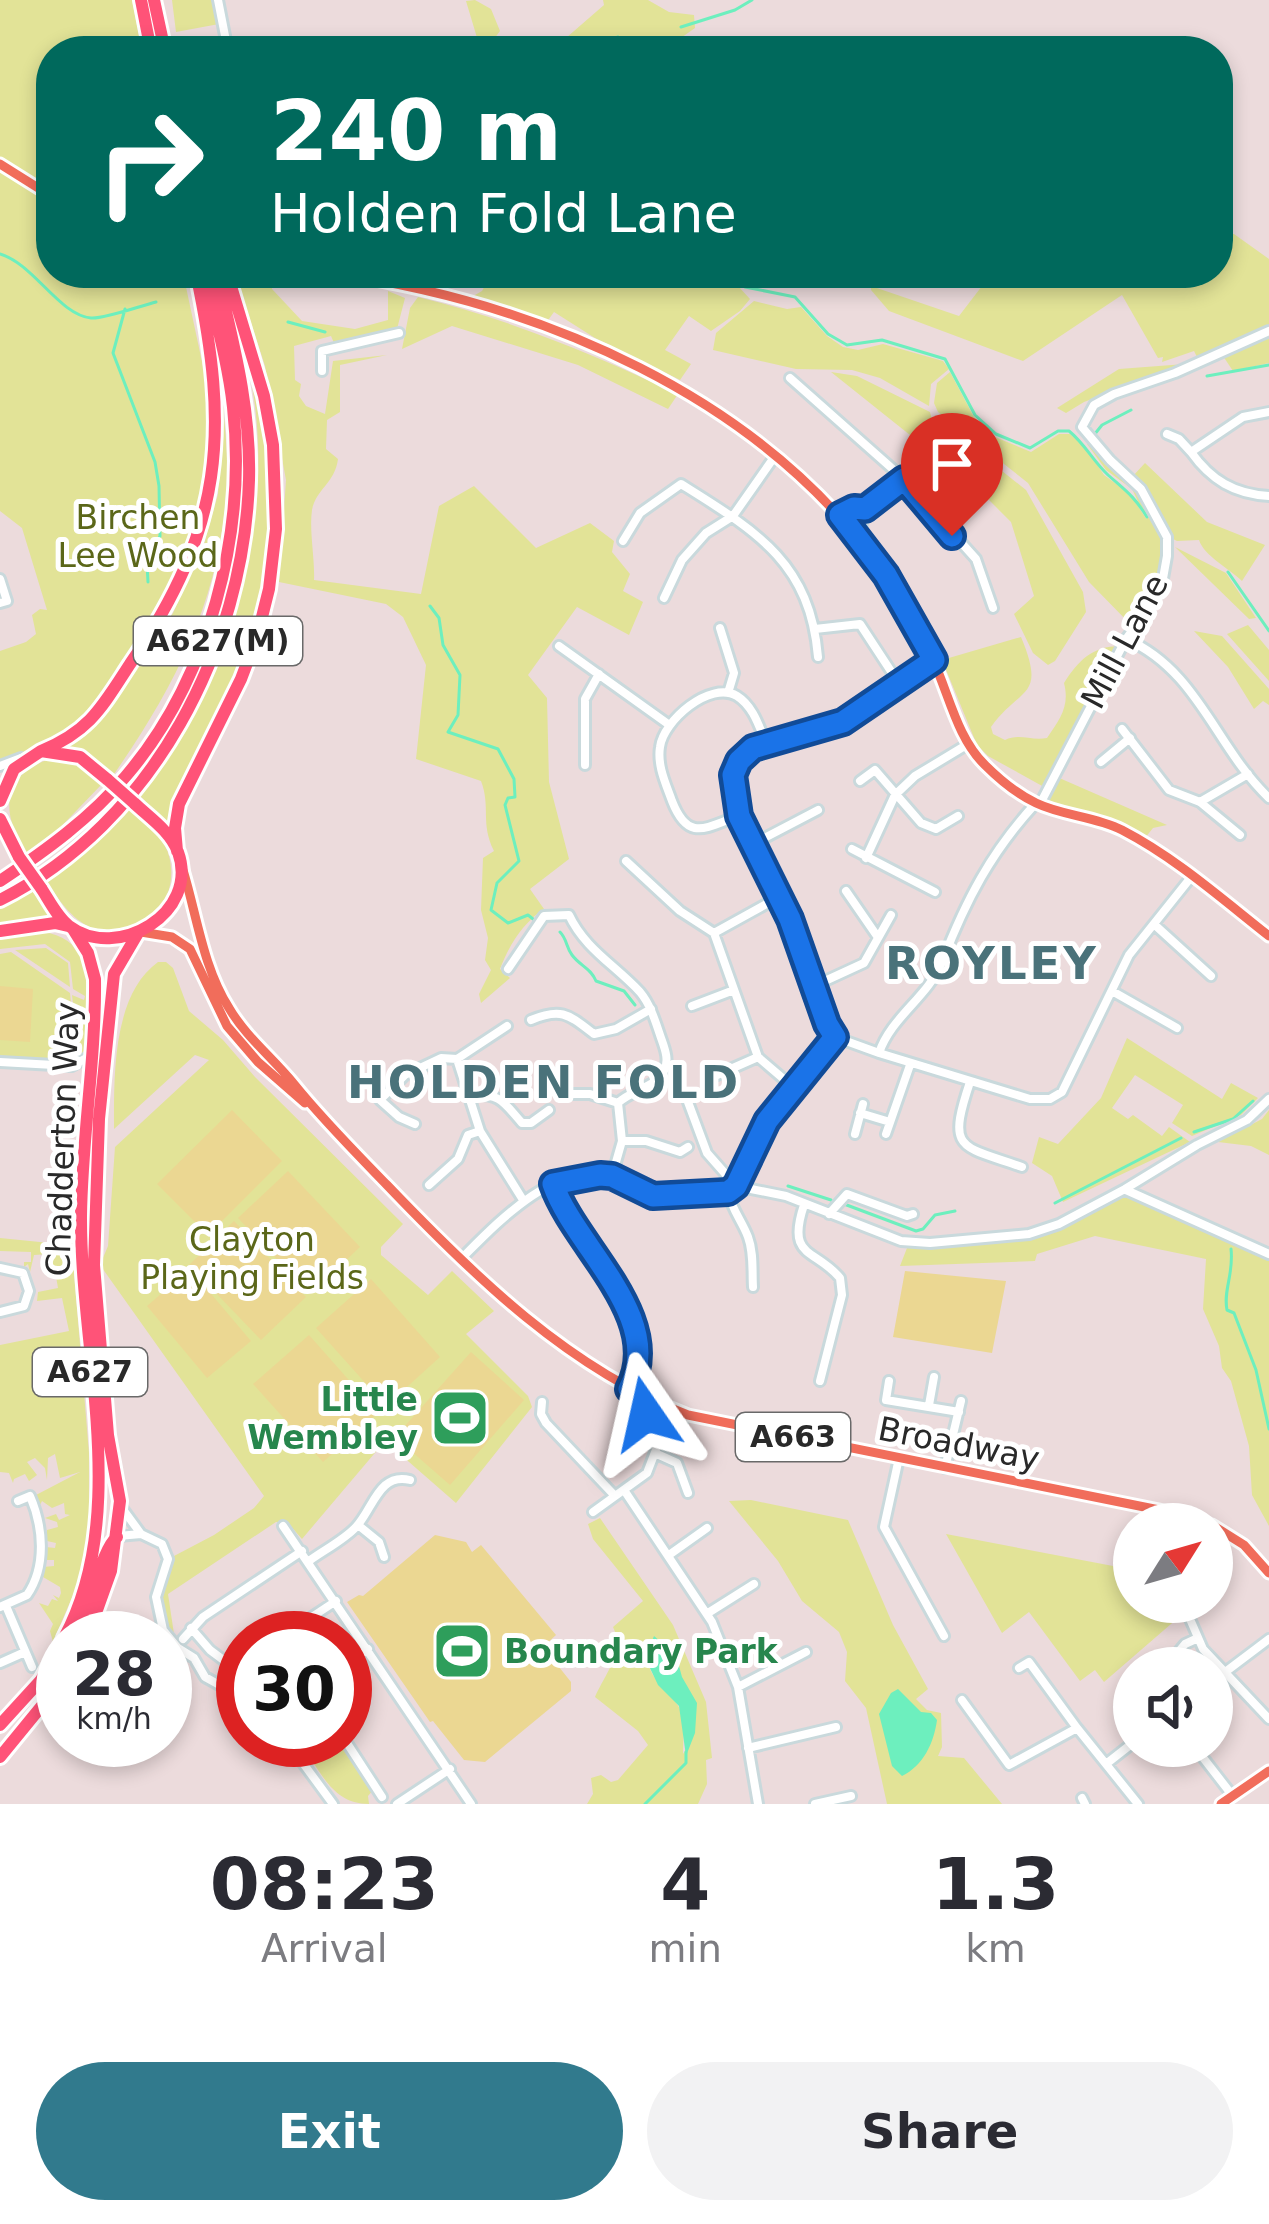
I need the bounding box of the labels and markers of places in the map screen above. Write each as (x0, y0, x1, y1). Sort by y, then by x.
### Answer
pin (901, 413, 1003, 536)
place label: Little Wembley (247, 1380, 418, 1457)
sports icon: Little Wembley (429, 1387, 491, 1449)
sports icon: Boundary Park (431, 1620, 493, 1682)
place label: Boundary Park (504, 1632, 779, 1671)

